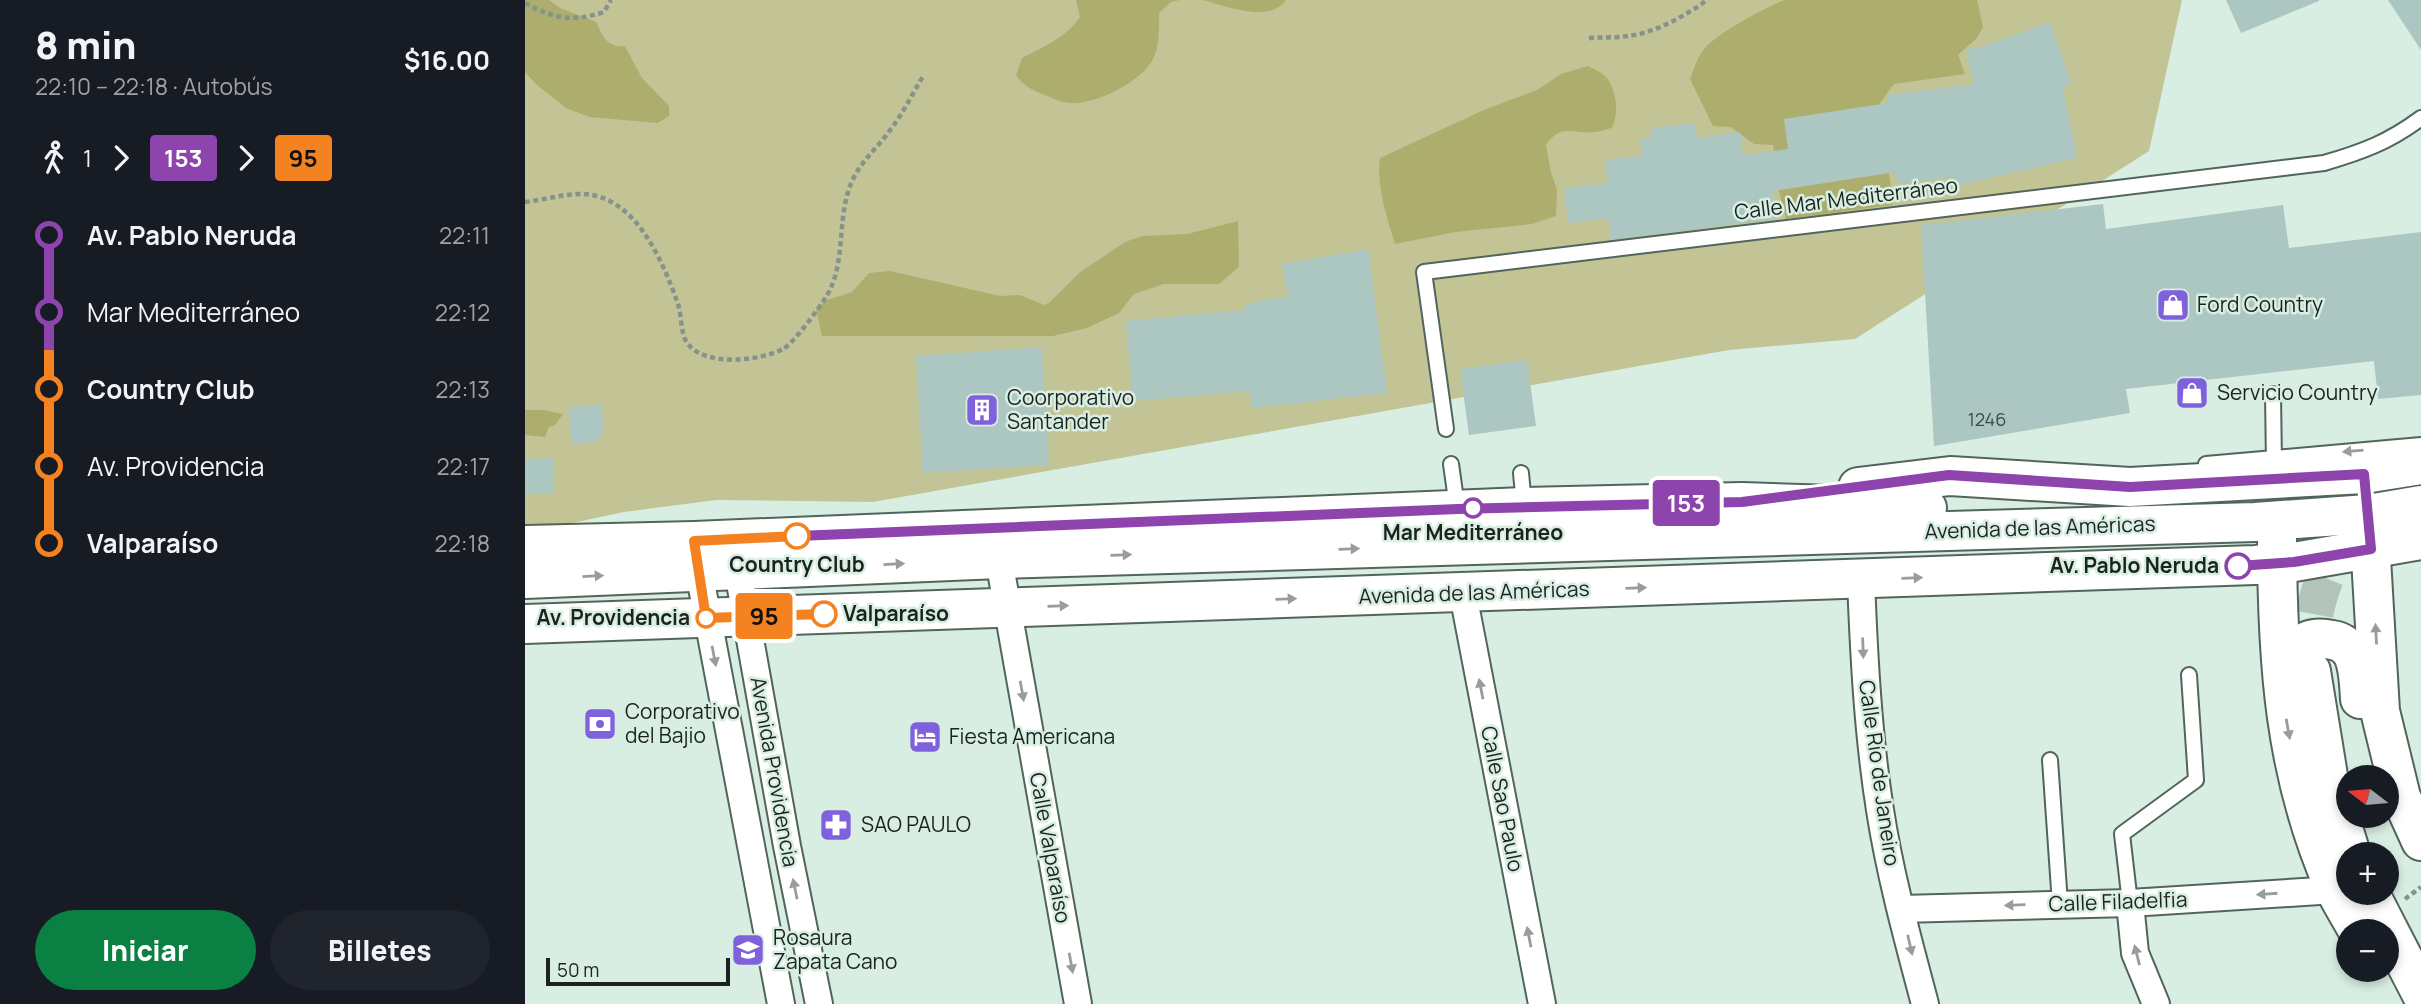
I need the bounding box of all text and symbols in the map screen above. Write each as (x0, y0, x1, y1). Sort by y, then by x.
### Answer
text: 8 min (35, 18, 137, 70)
text: $16.00 (404, 42, 490, 78)
text: 22:10 – 22:18 · Autobús (35, 70, 272, 102)
icon: walk (35, 139, 73, 177)
icon: forward (102, 139, 140, 177)
icon: forward (227, 139, 265, 177)
text: 153 (164, 141, 203, 174)
text: 95 (289, 141, 318, 174)
text: 1 (83, 142, 92, 174)
street label: Calle Mar Mediterráneo (1732, 170, 1959, 226)
text: Av. Pablo Neruda (87, 217, 297, 253)
text: 22:11 (439, 219, 490, 251)
shop icon: Ford Country (2154, 286, 2192, 324)
place label: Ford Country (2197, 290, 2323, 318)
text: Mar Mediterráneo (87, 294, 300, 330)
text: 22:12 (435, 296, 490, 328)
text: Country Club (87, 371, 255, 407)
text: 22:13 (435, 373, 490, 405)
shop icon: Servicio Country (2173, 374, 2211, 412)
place label: Servicio Country (2217, 378, 2378, 406)
place label: Coorporativo Santander (1007, 383, 1134, 435)
building icon: Coorporativo Santander (963, 391, 1001, 429)
house number: 1246 (1968, 407, 2006, 431)
one-way arrow (2342, 446, 2364, 457)
text: Av. Providencia (87, 448, 264, 484)
text: 22:17 (436, 450, 490, 482)
line badge: 153 (1646, 480, 1726, 526)
text: 153 (1667, 486, 1705, 519)
marker: Mar Mediterráneo (1463, 498, 1483, 518)
street label: Avenida de las Américas (1924, 509, 2156, 545)
place label: Mar Mediterráneo (1383, 518, 1563, 546)
marker: Country Club (784, 523, 810, 549)
text: Valparaíso (87, 525, 218, 561)
text: 22:18 (435, 527, 490, 559)
one-way arrow (1338, 543, 1360, 554)
place label: Country Club (729, 550, 865, 578)
one-way arrow (1111, 550, 1133, 561)
place label: Av. Pablo Neruda (2050, 551, 2219, 579)
marker: Av. Pablo Neruda (2225, 553, 2251, 579)
one-way arrow (883, 558, 905, 569)
one-way arrow (582, 570, 604, 581)
one-way arrow (1901, 573, 1923, 584)
street label: Avenida de las Américas (1358, 574, 1590, 610)
one-way arrow (1625, 582, 1647, 593)
line badge: 95 (733, 593, 795, 639)
one-way arrow (1275, 593, 1297, 605)
text: 95 (750, 599, 778, 632)
place label: Valparaíso (843, 599, 949, 627)
one-way arrow (1048, 600, 1070, 612)
marker: Valparaíso (811, 601, 837, 627)
place label: Av. Providencia (537, 603, 690, 631)
marker: Av. Providencia (696, 608, 716, 628)
one-way arrow (2370, 622, 2381, 644)
one-way arrow (1858, 638, 1869, 660)
one-way arrow (708, 645, 719, 667)
street label: Avenida Providencia (744, 675, 806, 869)
one-way arrow (1476, 678, 1487, 700)
street label: Calle Río de Janeiro (1853, 678, 1907, 868)
one-way arrow (1016, 680, 1027, 702)
place label: Corporativo del Bajio (625, 697, 740, 749)
bank icon: Corporativo del Bajio (581, 705, 619, 743)
hotel icon: Fiesta Americana (906, 718, 944, 756)
one-way arrow (2282, 718, 2293, 740)
place label: Fiesta Americana (949, 722, 1115, 750)
street label: Calle Sao Paulo (1475, 724, 1531, 874)
north arrow (2336, 765, 2399, 828)
map controls (2336, 765, 2399, 982)
street label: Calle Valparaíso (1024, 770, 1078, 925)
pharmacy icon: SAO PAULO (817, 806, 855, 844)
place label: SAO PAULO (861, 810, 971, 838)
button: + (2336, 842, 2399, 905)
one-way arrow (790, 878, 801, 900)
street label: Calle Filadelfia (2048, 885, 2188, 917)
one-way arrow (2256, 889, 2278, 900)
one-way arrow (2004, 900, 2026, 911)
button: Iniciar (35, 910, 256, 990)
button: Billetes (270, 910, 490, 990)
button: − (2336, 919, 2399, 982)
place label: Rosaura Zapata Cano (773, 923, 897, 975)
one-way arrow (1523, 926, 1534, 948)
school or university icon: Rosaura Zapata Cano (729, 931, 767, 969)
one-way arrow (1905, 934, 1916, 956)
one-way arrow (2131, 944, 2142, 966)
one-way arrow (1066, 952, 1077, 974)
scale bar (546, 955, 730, 987)
text: 50 m (557, 957, 599, 983)

